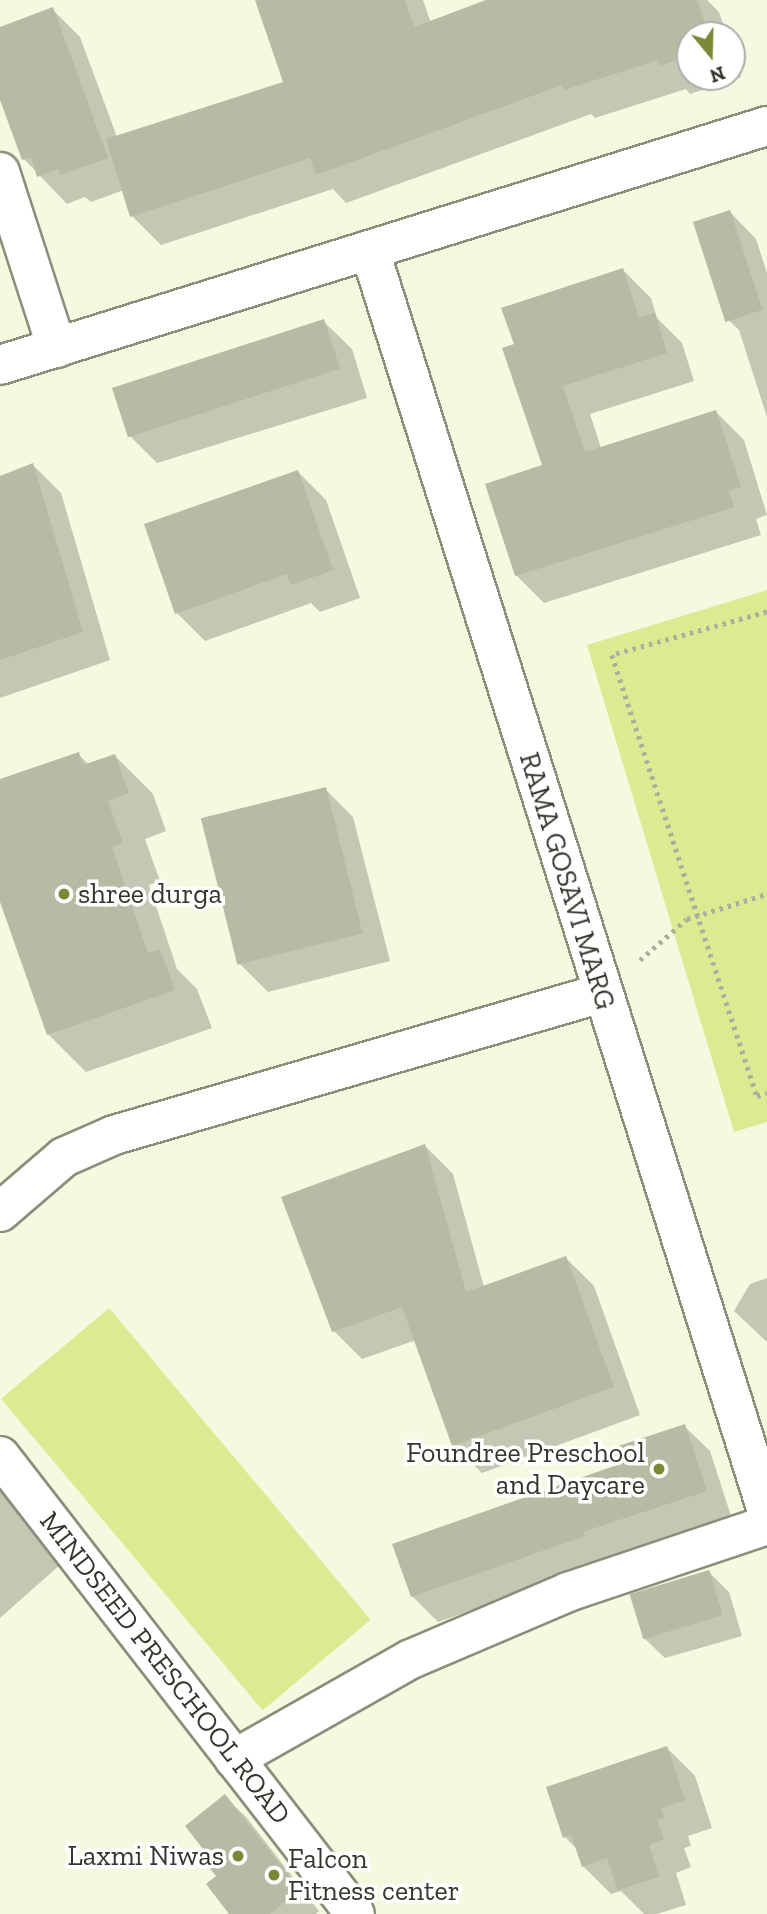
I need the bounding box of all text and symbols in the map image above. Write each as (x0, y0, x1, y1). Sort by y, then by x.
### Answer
north arrow (676, 21, 746, 91)
text: N (707, 61, 728, 88)
street label: RAMA GOSAVI MARG (512, 748, 622, 1014)
place label: shree durga (78, 877, 222, 911)
marker: shree durga (56, 886, 72, 902)
place label: Foundree Preschool and Daycare (406, 1436, 645, 1502)
marker: Foundree Preschool and Daycare (651, 1461, 667, 1477)
street label: MINDSEED PRESCHOOL ROAD (32, 1505, 298, 1831)
place label: Laxmi Niwas (68, 1839, 224, 1873)
place label: Falcon Fitness center (288, 1842, 459, 1908)
marker: Laxmi Niwas (230, 1848, 246, 1864)
marker: Falcon Fitness center (266, 1867, 282, 1883)

